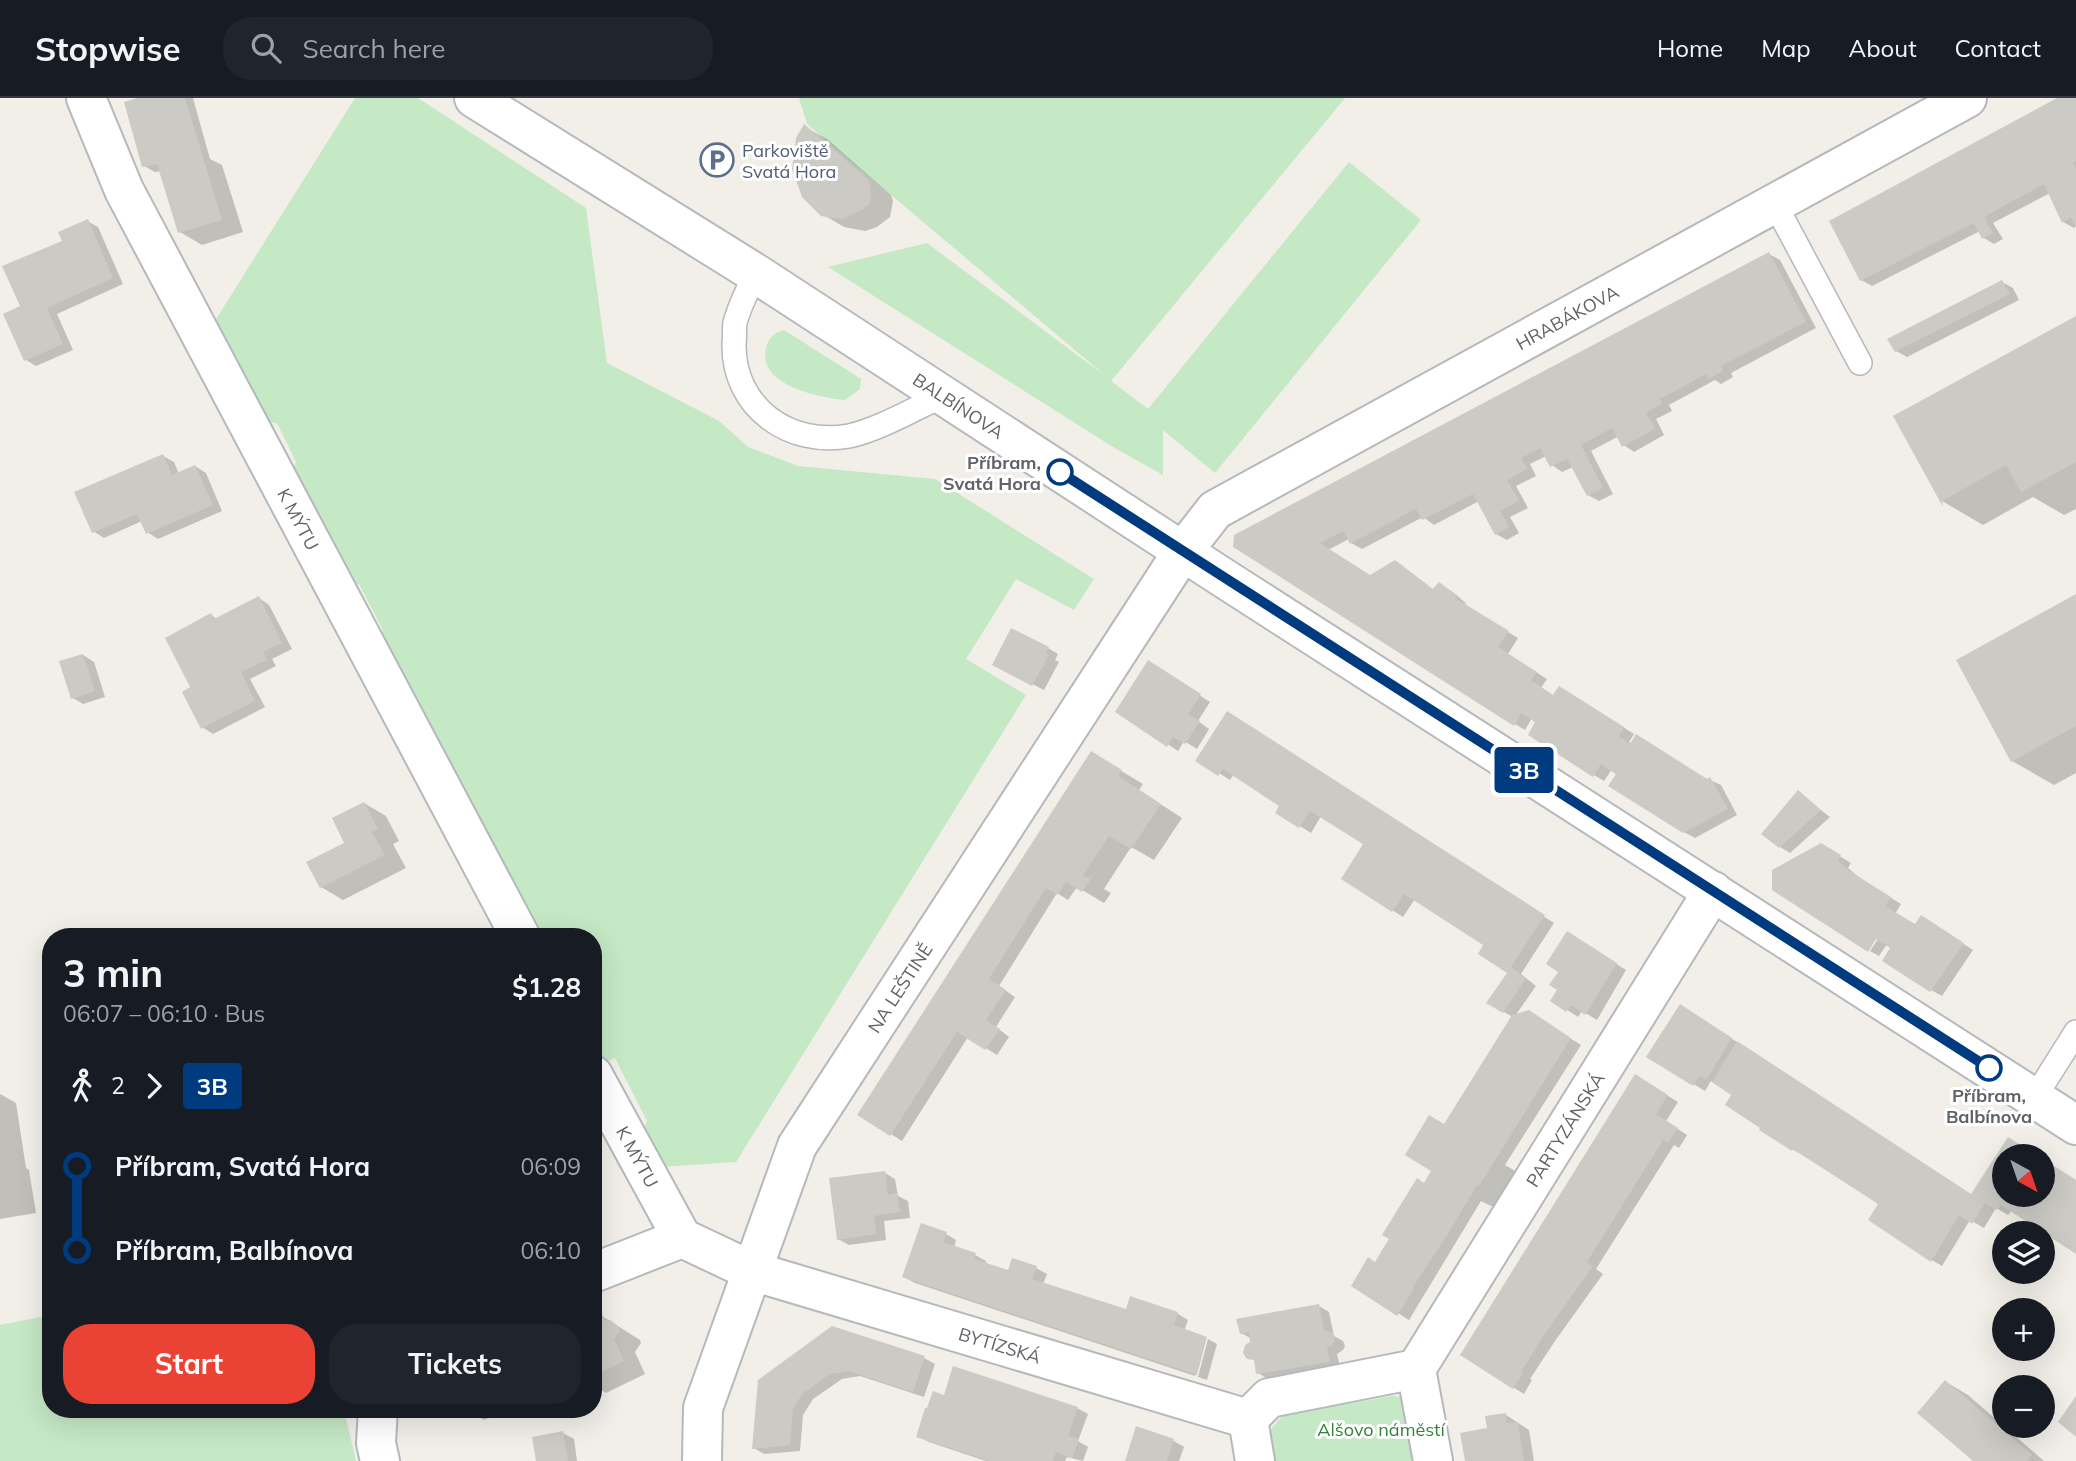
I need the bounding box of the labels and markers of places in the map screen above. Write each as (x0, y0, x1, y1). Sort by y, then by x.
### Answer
place label: Parkoviště Svatá Hora (742, 139, 836, 183)
parking icon: Parkoviště Svatá Hora (698, 141, 736, 179)
place label: Příbram, Svatá Hora (943, 451, 1041, 495)
marker: Příbram, Svatá Hora (1047, 459, 1073, 485)
marker: Příbram, Balbínova (1976, 1055, 2002, 1081)
place label: Příbram, Balbínova (1946, 1084, 2032, 1128)

